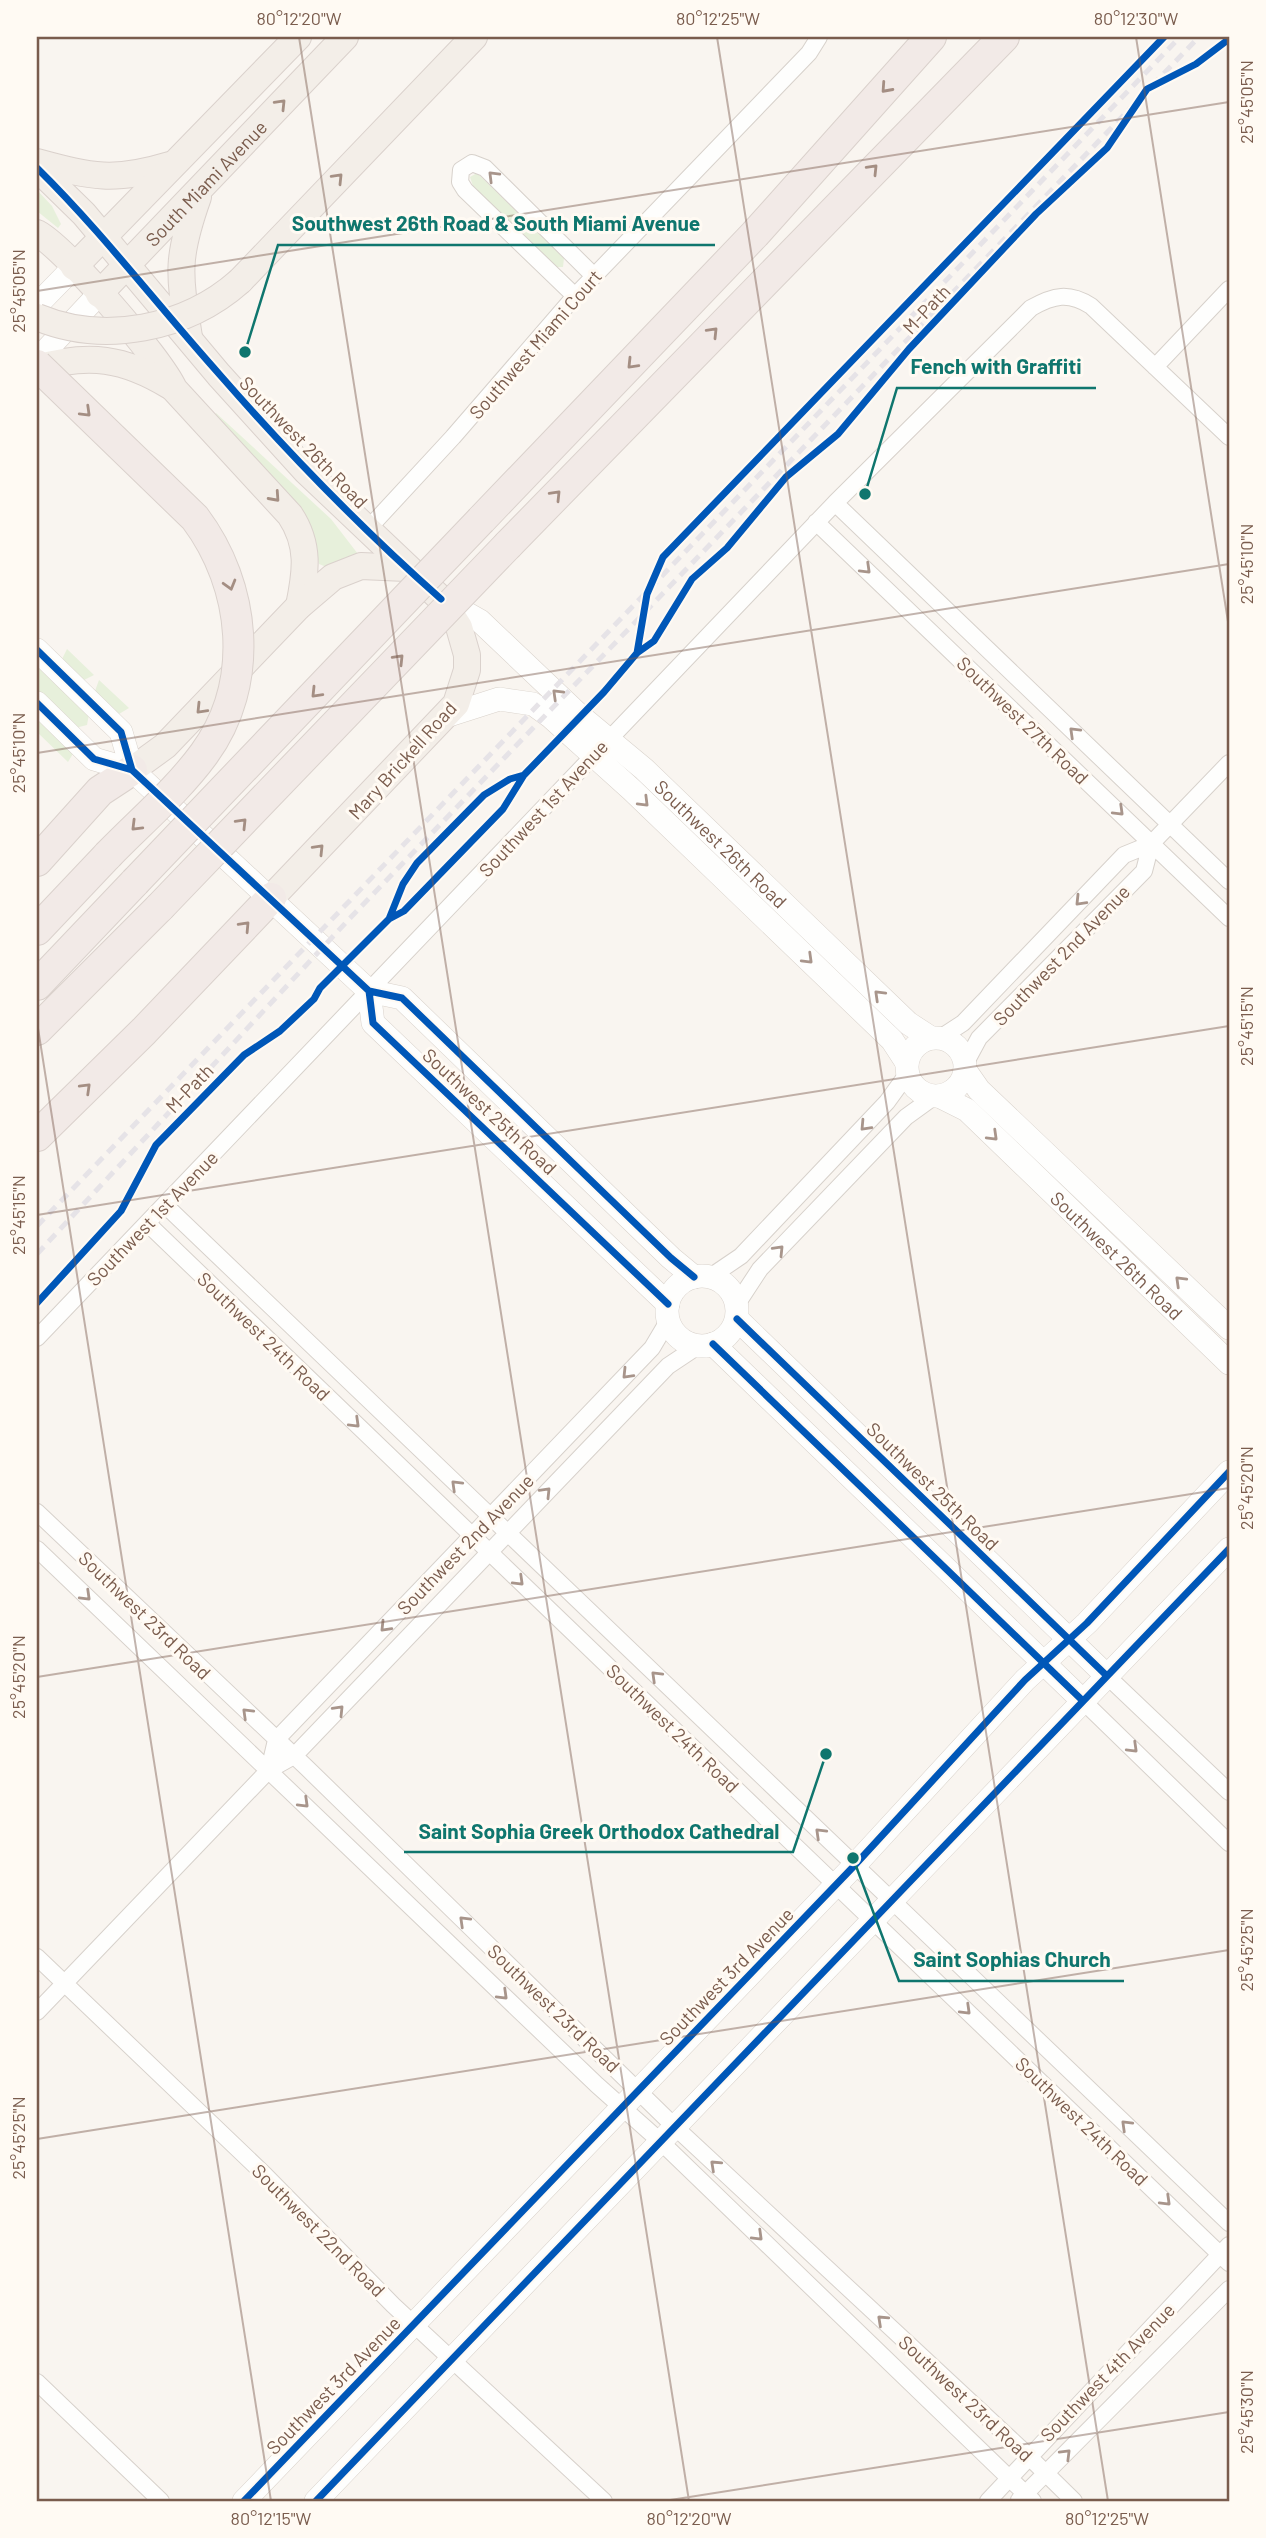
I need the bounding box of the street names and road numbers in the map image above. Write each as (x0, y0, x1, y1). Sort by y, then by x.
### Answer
street label: South Miami Avenue (140, 115, 271, 251)
street label: Southwest Miami Court (464, 265, 606, 423)
street label: M-Path (897, 280, 955, 338)
street label: Southwest 26th Road (235, 371, 373, 513)
street label: Southwest 27th Road (952, 651, 1094, 789)
street label: Mary Brickell Road (343, 696, 461, 824)
street label: Southwest 1st Avenue (474, 735, 612, 881)
street label: Southwest 26th Road (650, 774, 792, 912)
street label: Southwest 2nd Avenue (988, 880, 1134, 1030)
street label: Southwest 25th Road (418, 1043, 562, 1179)
street label: M-Path (160, 1059, 218, 1117)
street label: Southwest 1st Avenue (82, 1146, 222, 1290)
street label: Southwest 26th Road (1046, 1186, 1188, 1324)
street label: Southwest 24th Road (193, 1267, 335, 1405)
street label: Southwest 25th Road (862, 1417, 1004, 1555)
street label: Southwest 2nd Avenue (392, 1469, 538, 1619)
street label: Southwest 23rd Road (74, 1546, 216, 1684)
street label: Southwest 24th Road (602, 1659, 744, 1797)
street label: Southwest 3rd Avenue (654, 1902, 798, 2050)
street label: Southwest 23rd Road (483, 1939, 625, 2077)
street label: Southwest 24th Road (1011, 2052, 1153, 2190)
street label: Southwest 22nd Road (248, 2159, 390, 2301)
street label: Southwest 4th Avenue (1035, 2298, 1179, 2446)
street label: Southwest 3rd Avenue (261, 2311, 405, 2459)
street label: Southwest 23rd Road (894, 2330, 1038, 2466)

